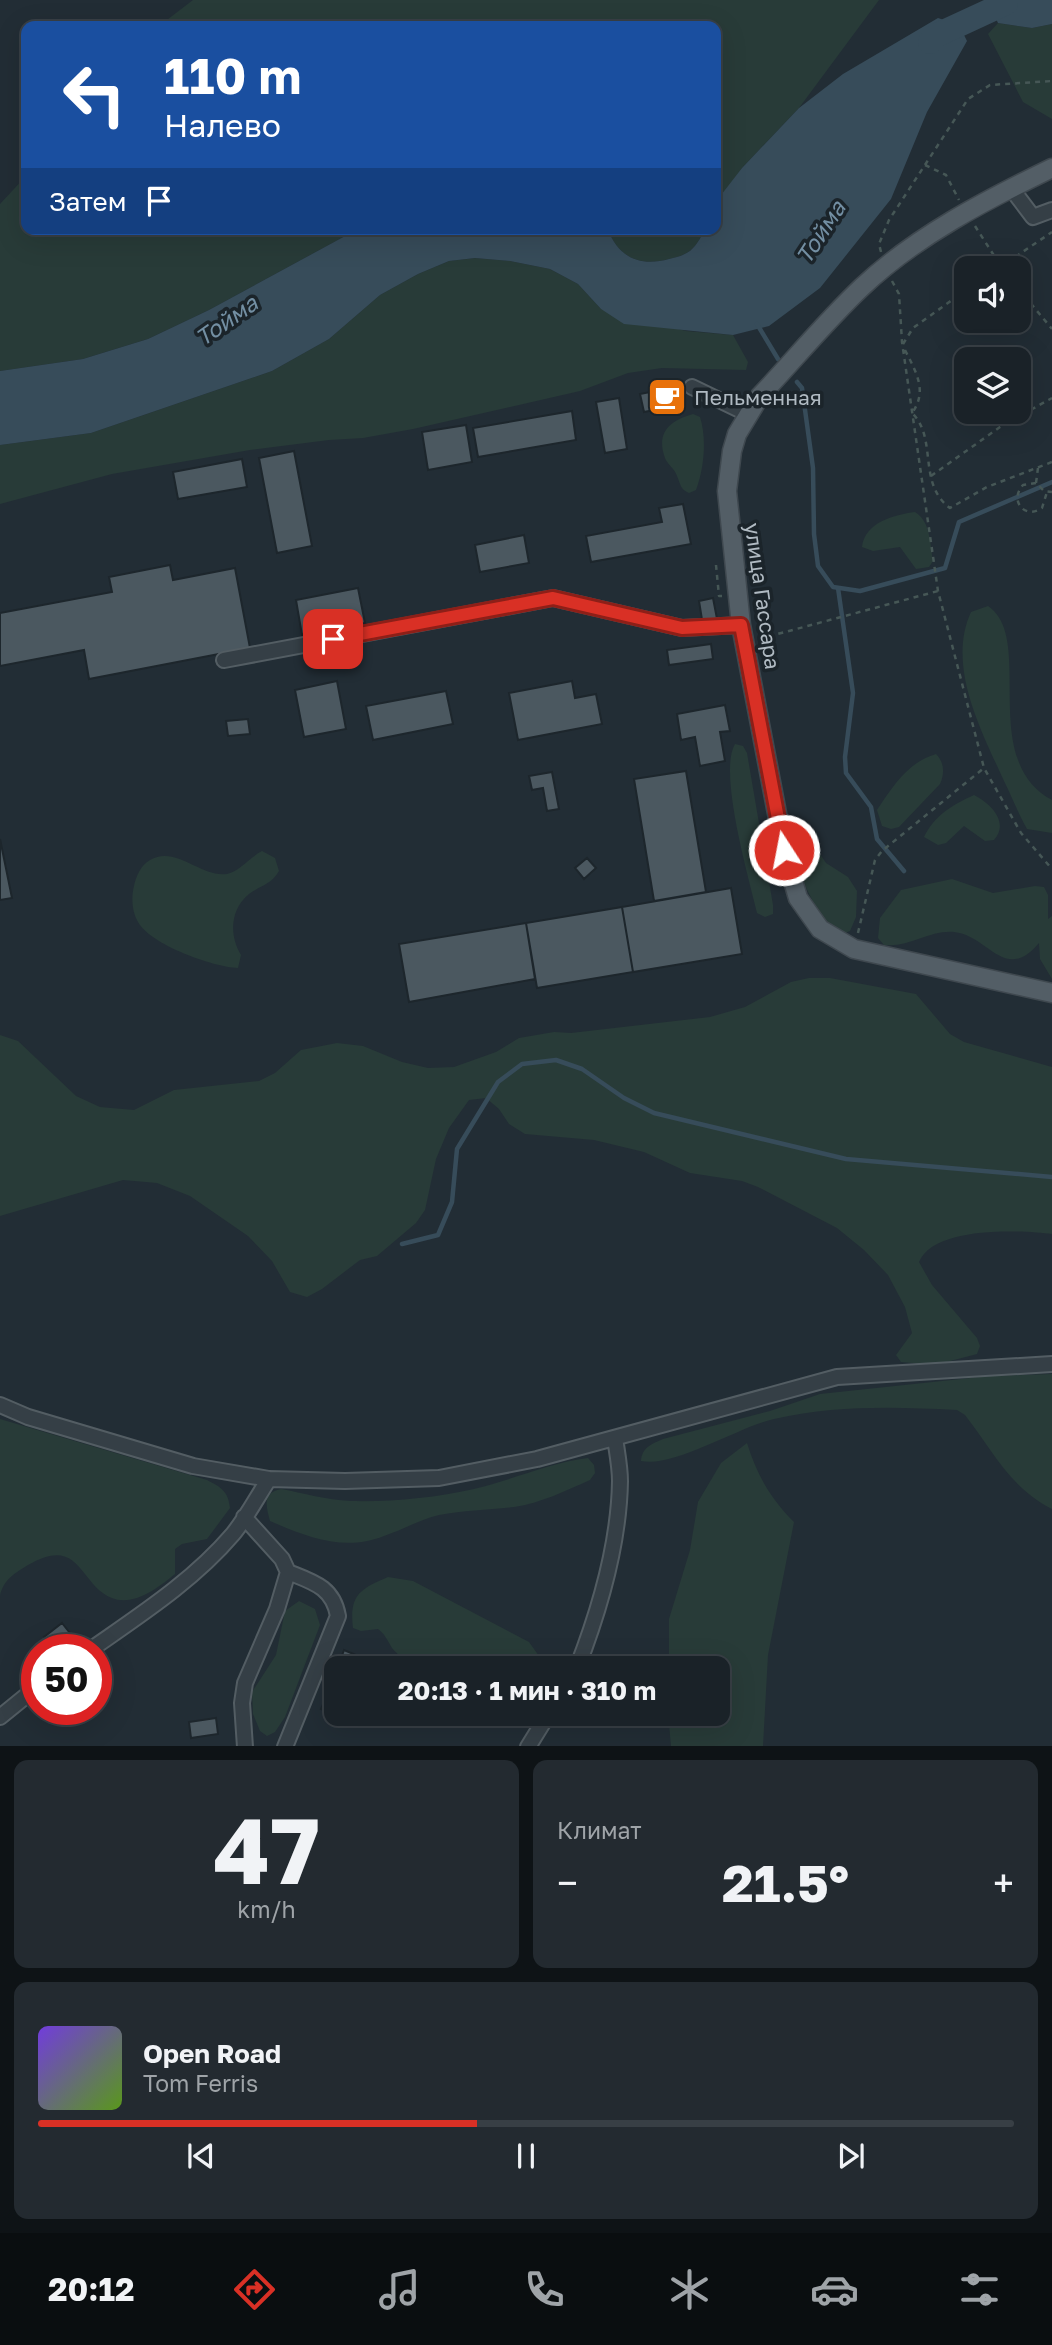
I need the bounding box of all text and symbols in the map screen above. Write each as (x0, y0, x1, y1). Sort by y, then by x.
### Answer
text: 110 m (164, 46, 301, 105)
icon: left (49, 49, 140, 140)
text: Налево (164, 106, 281, 144)
icon: arrive (140, 182, 178, 220)
text: Затем (49, 186, 126, 217)
water label: Тойма (789, 194, 851, 269)
map controls (954, 256, 1031, 424)
button: sound (954, 256, 1031, 333)
water label: Тойма (189, 288, 263, 351)
button: layers (954, 347, 1031, 424)
cafe icon: Пельменная (646, 376, 688, 418)
place label: Пельменная (694, 384, 822, 410)
street label: улица Гассара (740, 521, 786, 671)
pin (303, 609, 363, 669)
icon: arrive (314, 620, 352, 658)
position arrow (747, 813, 821, 887)
speed limit sign: 50 (21, 1634, 112, 1725)
text: 20:13 · 1 мин · 310 m (398, 1675, 656, 1706)
text: 47 (213, 1795, 320, 1904)
text: Климат (557, 1816, 642, 1844)
text: 21.5° (722, 1851, 849, 1913)
text: − (557, 1860, 578, 1905)
text: + (993, 1860, 1014, 1905)
text: km/h (237, 1895, 296, 1923)
text: Open Road (143, 2038, 281, 2069)
text: Tom Ferris (143, 2069, 258, 2097)
icon: previous (182, 2137, 220, 2175)
icon: pause (507, 2137, 545, 2175)
icon: next (832, 2137, 870, 2175)
icon: directions (230, 2265, 279, 2314)
icon: music (375, 2265, 424, 2314)
icon: phone (520, 2265, 569, 2314)
icon: climate (665, 2265, 714, 2314)
icon: car (810, 2265, 859, 2314)
icon: filters (955, 2265, 1004, 2314)
text: 20:12 (48, 2270, 135, 2308)

